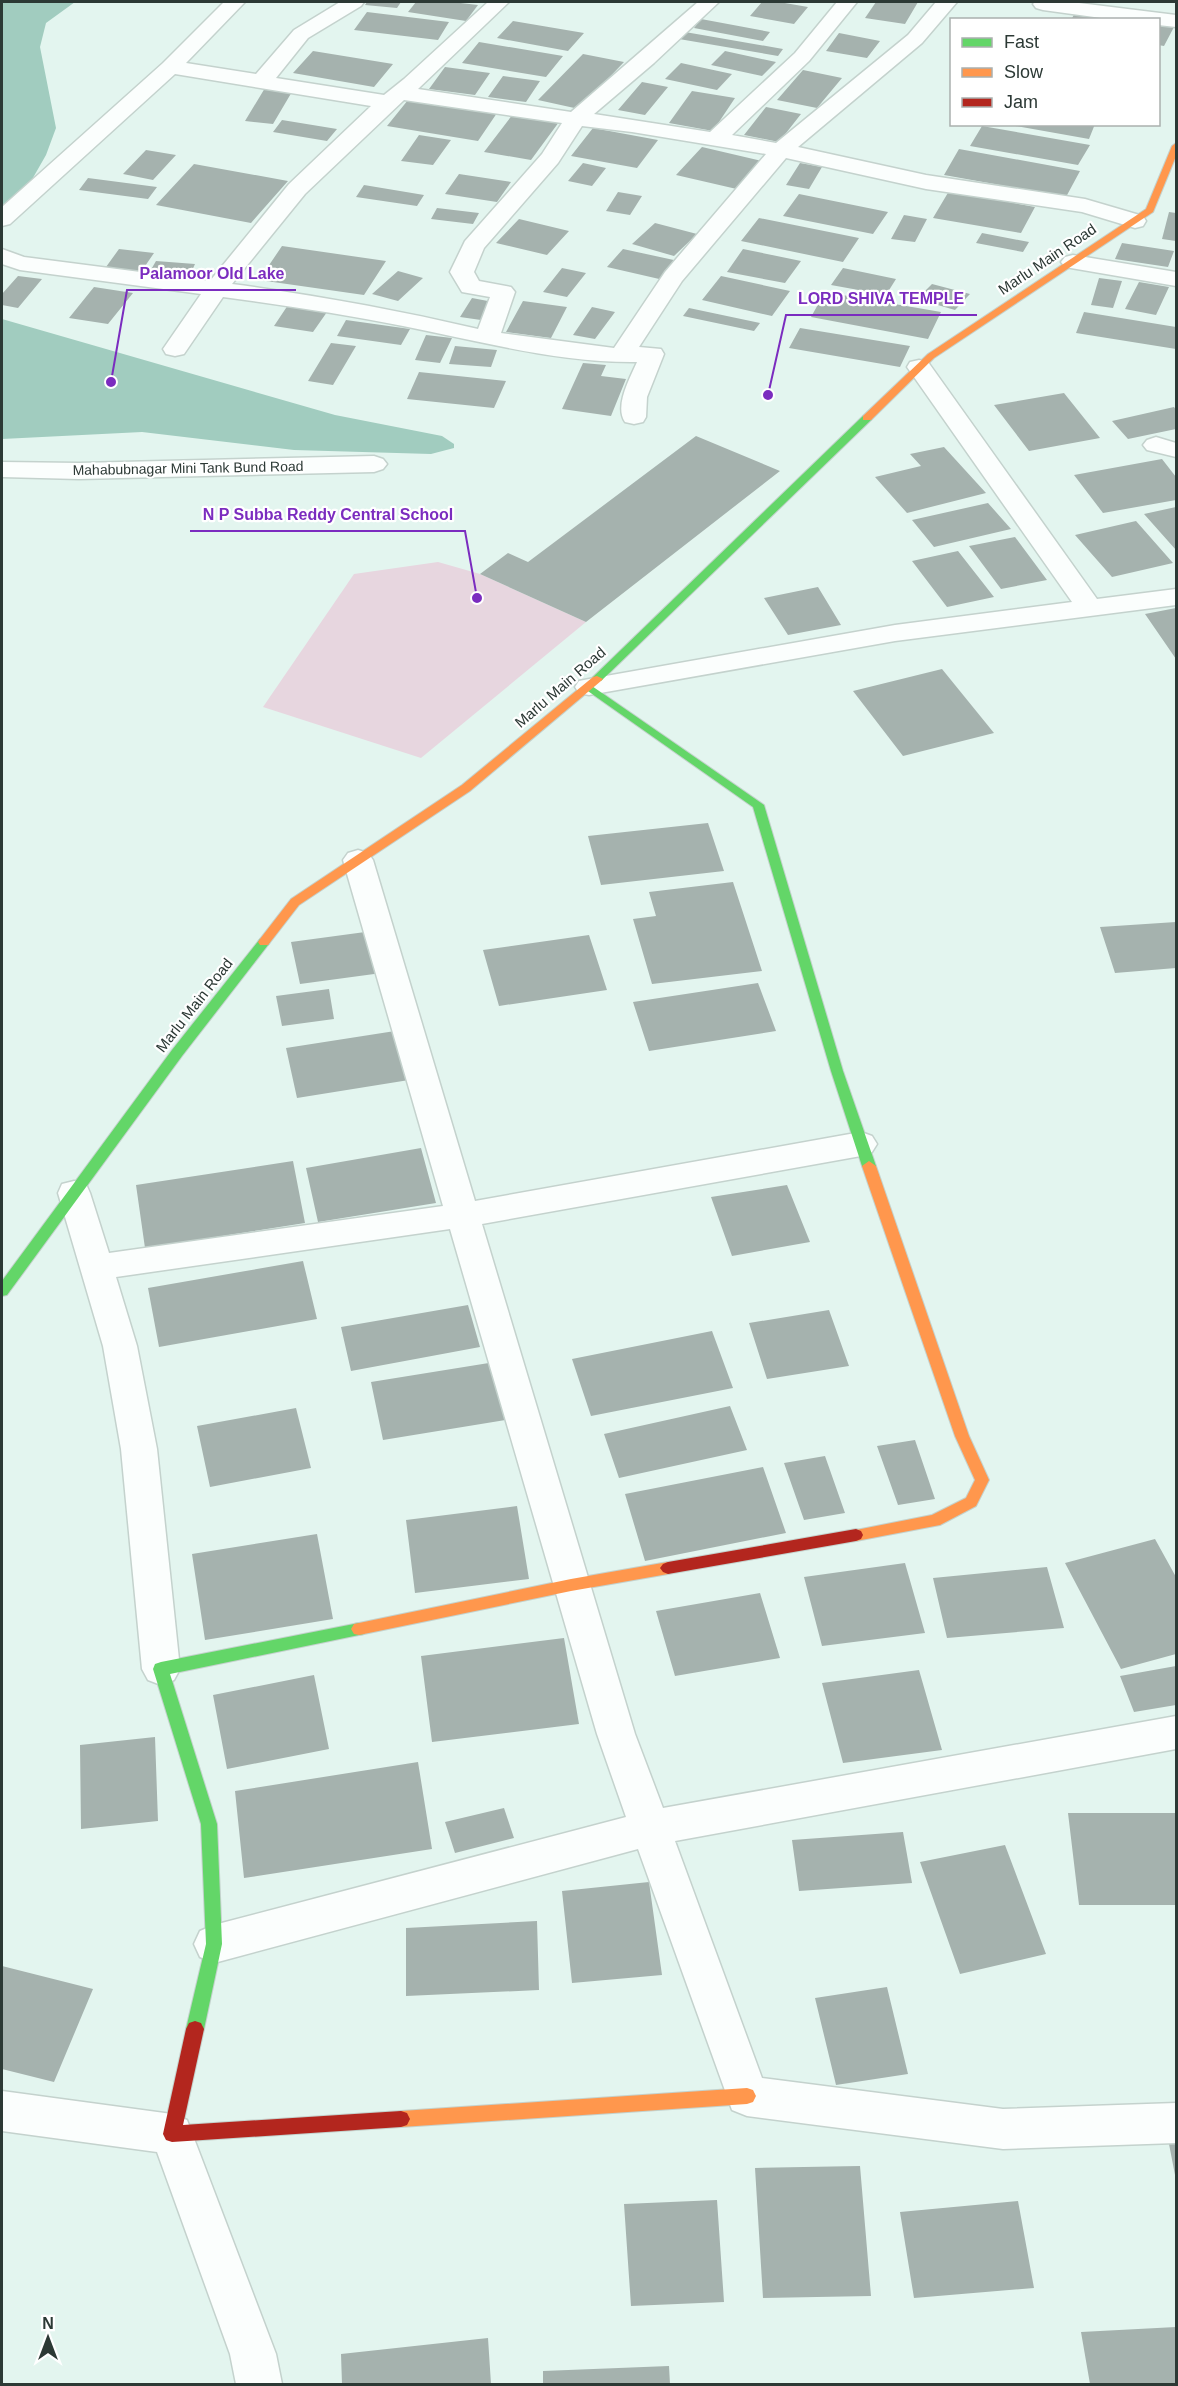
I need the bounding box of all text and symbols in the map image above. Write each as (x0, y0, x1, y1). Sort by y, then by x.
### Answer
legend (950, 18, 1160, 126)
text: Fast (1004, 32, 1039, 52)
text: Slow (1004, 62, 1044, 82)
text: Jam (1004, 92, 1038, 112)
street label: Marlu Main Road (995, 220, 1099, 298)
callout: Palamoor Old Lake (127, 256, 296, 290)
text: Palamoor Old Lake (140, 265, 285, 282)
callout: LORD SHIVA TEMPLE (786, 281, 977, 315)
text: LORD SHIVA TEMPLE (798, 290, 964, 307)
street label: Mahabubnagar Mini Tank Bund Road (72, 458, 304, 478)
callout: N P Subba Reddy Central School (190, 497, 465, 531)
text: N P Subba Reddy Central School (203, 506, 453, 523)
street label: Marlu Main Road (511, 643, 609, 731)
street label: Marlu Main Road (152, 955, 236, 1055)
north arrow (18, 2308, 78, 2368)
text: N (42, 2315, 54, 2332)

